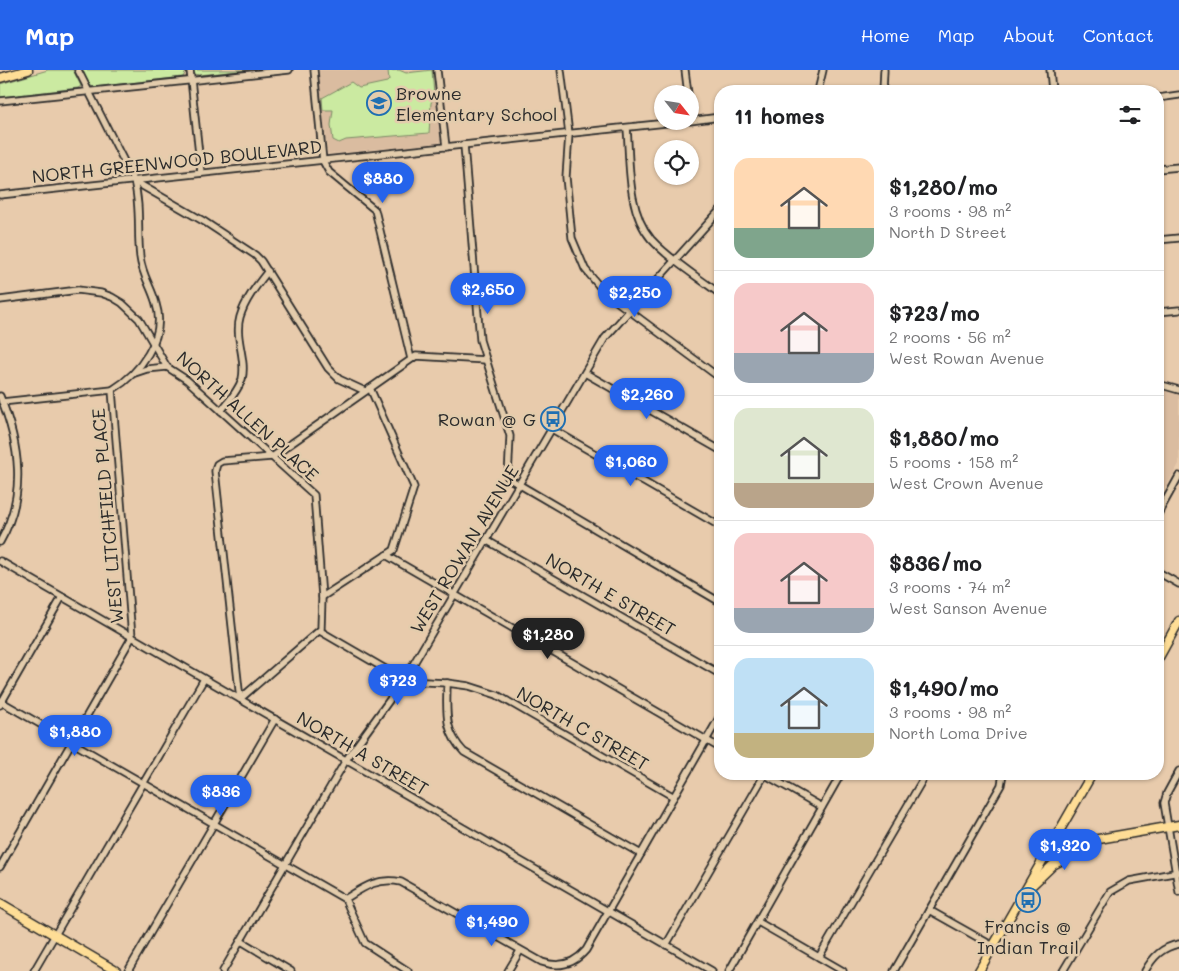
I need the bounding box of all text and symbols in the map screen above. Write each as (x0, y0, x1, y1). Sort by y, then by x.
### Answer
text: Map (25, 20, 74, 51)
text: Home (861, 23, 910, 47)
text: Map (938, 23, 974, 47)
text: About (1002, 23, 1055, 47)
text: Contact (1083, 23, 1154, 47)
place label: Browne Elementary School (396, 81, 558, 126)
north arrow (654, 85, 699, 130)
map controls (654, 85, 699, 185)
school or university icon: Browne Elementary School (366, 90, 392, 116)
icon: filters (1116, 101, 1144, 129)
text: 11 homes (734, 102, 825, 129)
street label: NORTH GREENWOOD BOULEVARD (31, 134, 323, 188)
button: locate (654, 140, 699, 185)
pin: $880 (353, 162, 413, 204)
text: $880 (363, 167, 403, 188)
text: $1,280/mo (889, 173, 998, 200)
icon: home (774, 178, 834, 238)
text: 3 rooms · 98 m² (889, 200, 1011, 221)
text: North D Street (889, 221, 1007, 242)
pin: $2,650 (447, 272, 529, 315)
pin: $2,250 (594, 276, 676, 318)
text: $2,650 (461, 278, 515, 299)
text: $2,250 (609, 281, 661, 302)
text: $723/mo (889, 299, 980, 326)
icon: home (774, 303, 834, 363)
text: 2 rooms · 56 m² (889, 326, 1011, 347)
street label: NORTH ALLEN PLACE (172, 346, 324, 486)
text: West Rowan Avenue (889, 347, 1044, 368)
pin: $2,260 (606, 378, 688, 420)
text: $2,260 (621, 383, 673, 404)
bus stop icon: Rowan @ G (540, 406, 566, 432)
street label: WEST LITCHFIELD PLACE (86, 407, 128, 625)
place label: Rowan @ G (438, 407, 536, 431)
text: $1,880/mo (889, 424, 999, 451)
icon: home (774, 428, 834, 488)
pin: $1,060 (590, 444, 672, 487)
text: $1,060 (605, 450, 657, 471)
text: 5 rooms · 158 m² (889, 451, 1018, 472)
street label: WEST ROWAN AVENUE (404, 460, 524, 638)
text: West Crown Avenue (889, 472, 1044, 493)
street label: NORTH E STREET (542, 547, 680, 641)
text: $836/mo (889, 549, 982, 576)
icon: home (774, 553, 834, 613)
text: 3 rooms · 74 m² (889, 576, 1010, 597)
text: West Sanson Avenue (889, 597, 1047, 618)
pin: $1,280 (507, 618, 589, 660)
text: $1,280 (522, 623, 574, 644)
pin: $723 (368, 664, 428, 706)
text: $723 (379, 669, 417, 690)
text: $1,490/mo (889, 674, 999, 701)
icon: home (774, 678, 834, 738)
street label: NORTH C STREET (513, 680, 653, 776)
text: 3 rooms · 98 m² (889, 701, 1011, 722)
street label: NORTH A STREET (293, 706, 433, 800)
pin: $1,880 (34, 714, 116, 757)
text: $1,880 (49, 720, 101, 741)
text: North Loma Drive (889, 722, 1028, 743)
pin: $836 (191, 774, 251, 817)
text: $836 (201, 780, 241, 801)
pin: $1,320 (1024, 828, 1106, 871)
text: $1,320 (1040, 834, 1090, 855)
bus stop icon: Francis @ Indian Trail (1015, 887, 1041, 913)
pin: $1,490 (451, 904, 533, 947)
text: $1,490 (466, 910, 518, 931)
place label: Francis @ Indian Trail (977, 914, 1079, 959)

